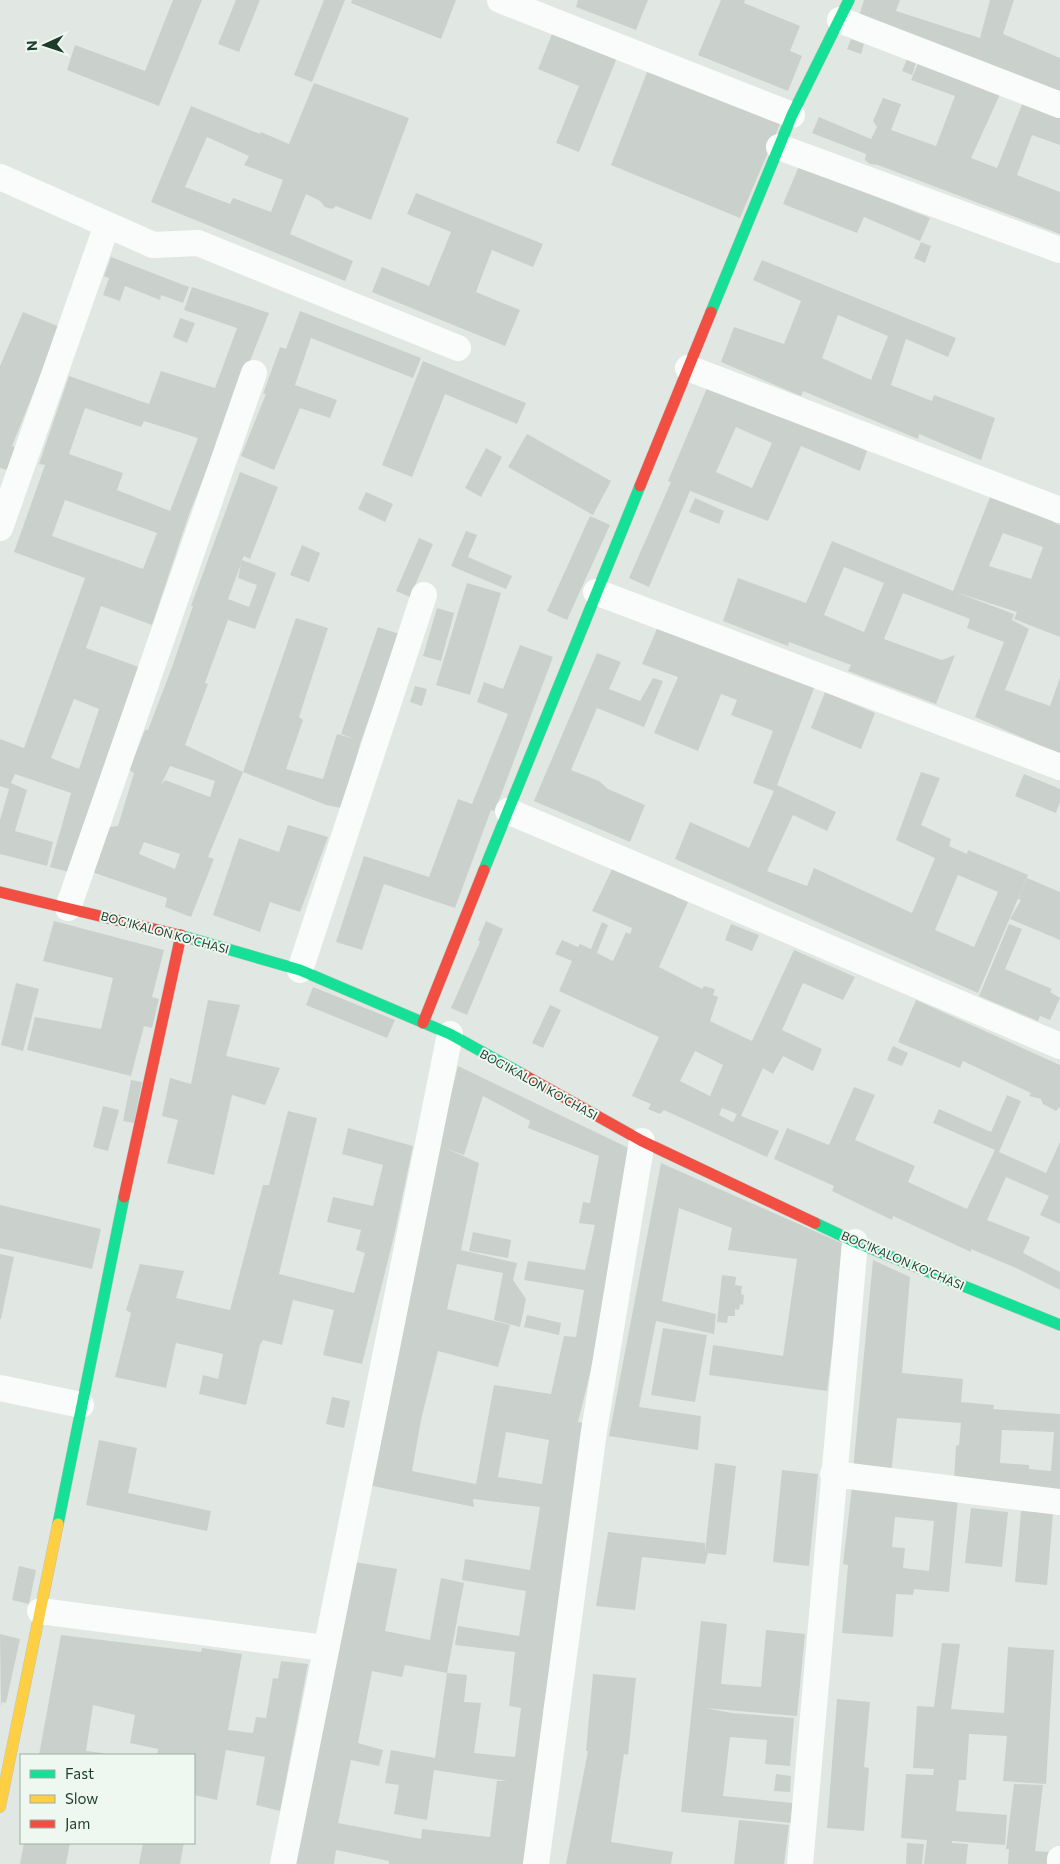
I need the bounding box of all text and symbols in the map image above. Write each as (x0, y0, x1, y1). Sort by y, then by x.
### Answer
north arrow (20, 20, 70, 70)
text: N (23, 40, 40, 51)
street label: BOG'IKALON KO'CHASI (99, 908, 231, 956)
street label: BOG'IKALON KO'CHASI (478, 1046, 600, 1122)
street label: BOG'IKALON KO'CHASI (840, 1228, 966, 1292)
legend (20, 1754, 195, 1844)
text: Fast (65, 1764, 94, 1782)
text: Slow (65, 1789, 98, 1807)
text: Jam (65, 1814, 90, 1832)

